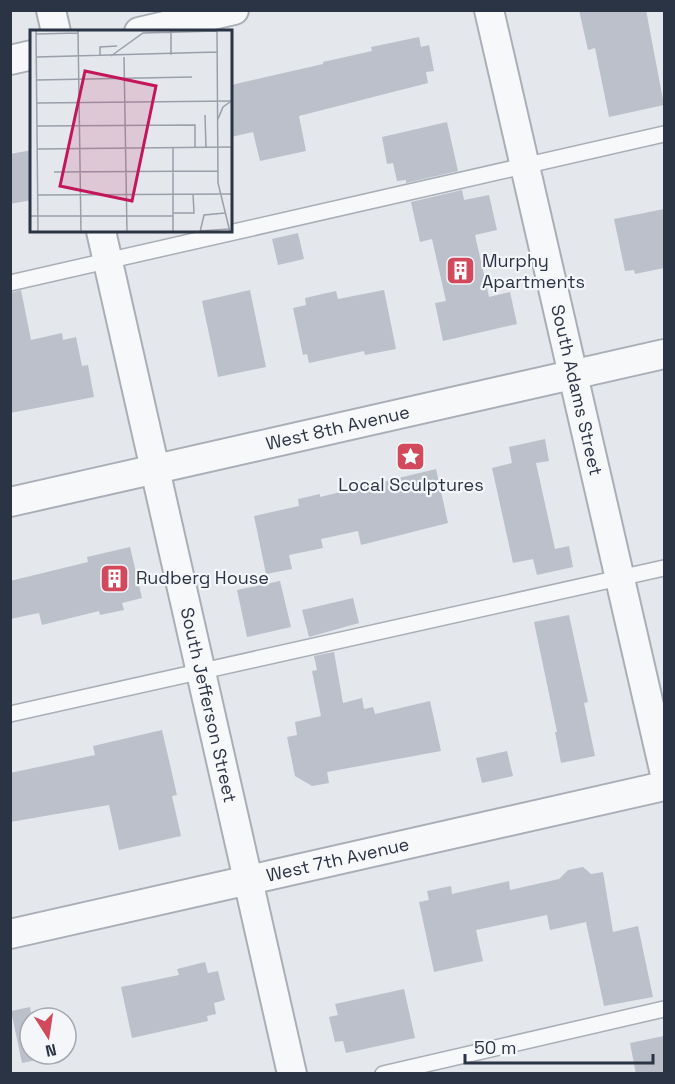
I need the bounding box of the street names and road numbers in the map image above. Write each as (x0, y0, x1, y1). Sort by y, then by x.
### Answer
street label: South Adams Street (546, 302, 608, 478)
street label: West 8th Avenue (263, 400, 412, 455)
street label: South Jefferson Street (176, 605, 242, 805)
street label: West 7th Avenue (264, 832, 411, 887)

